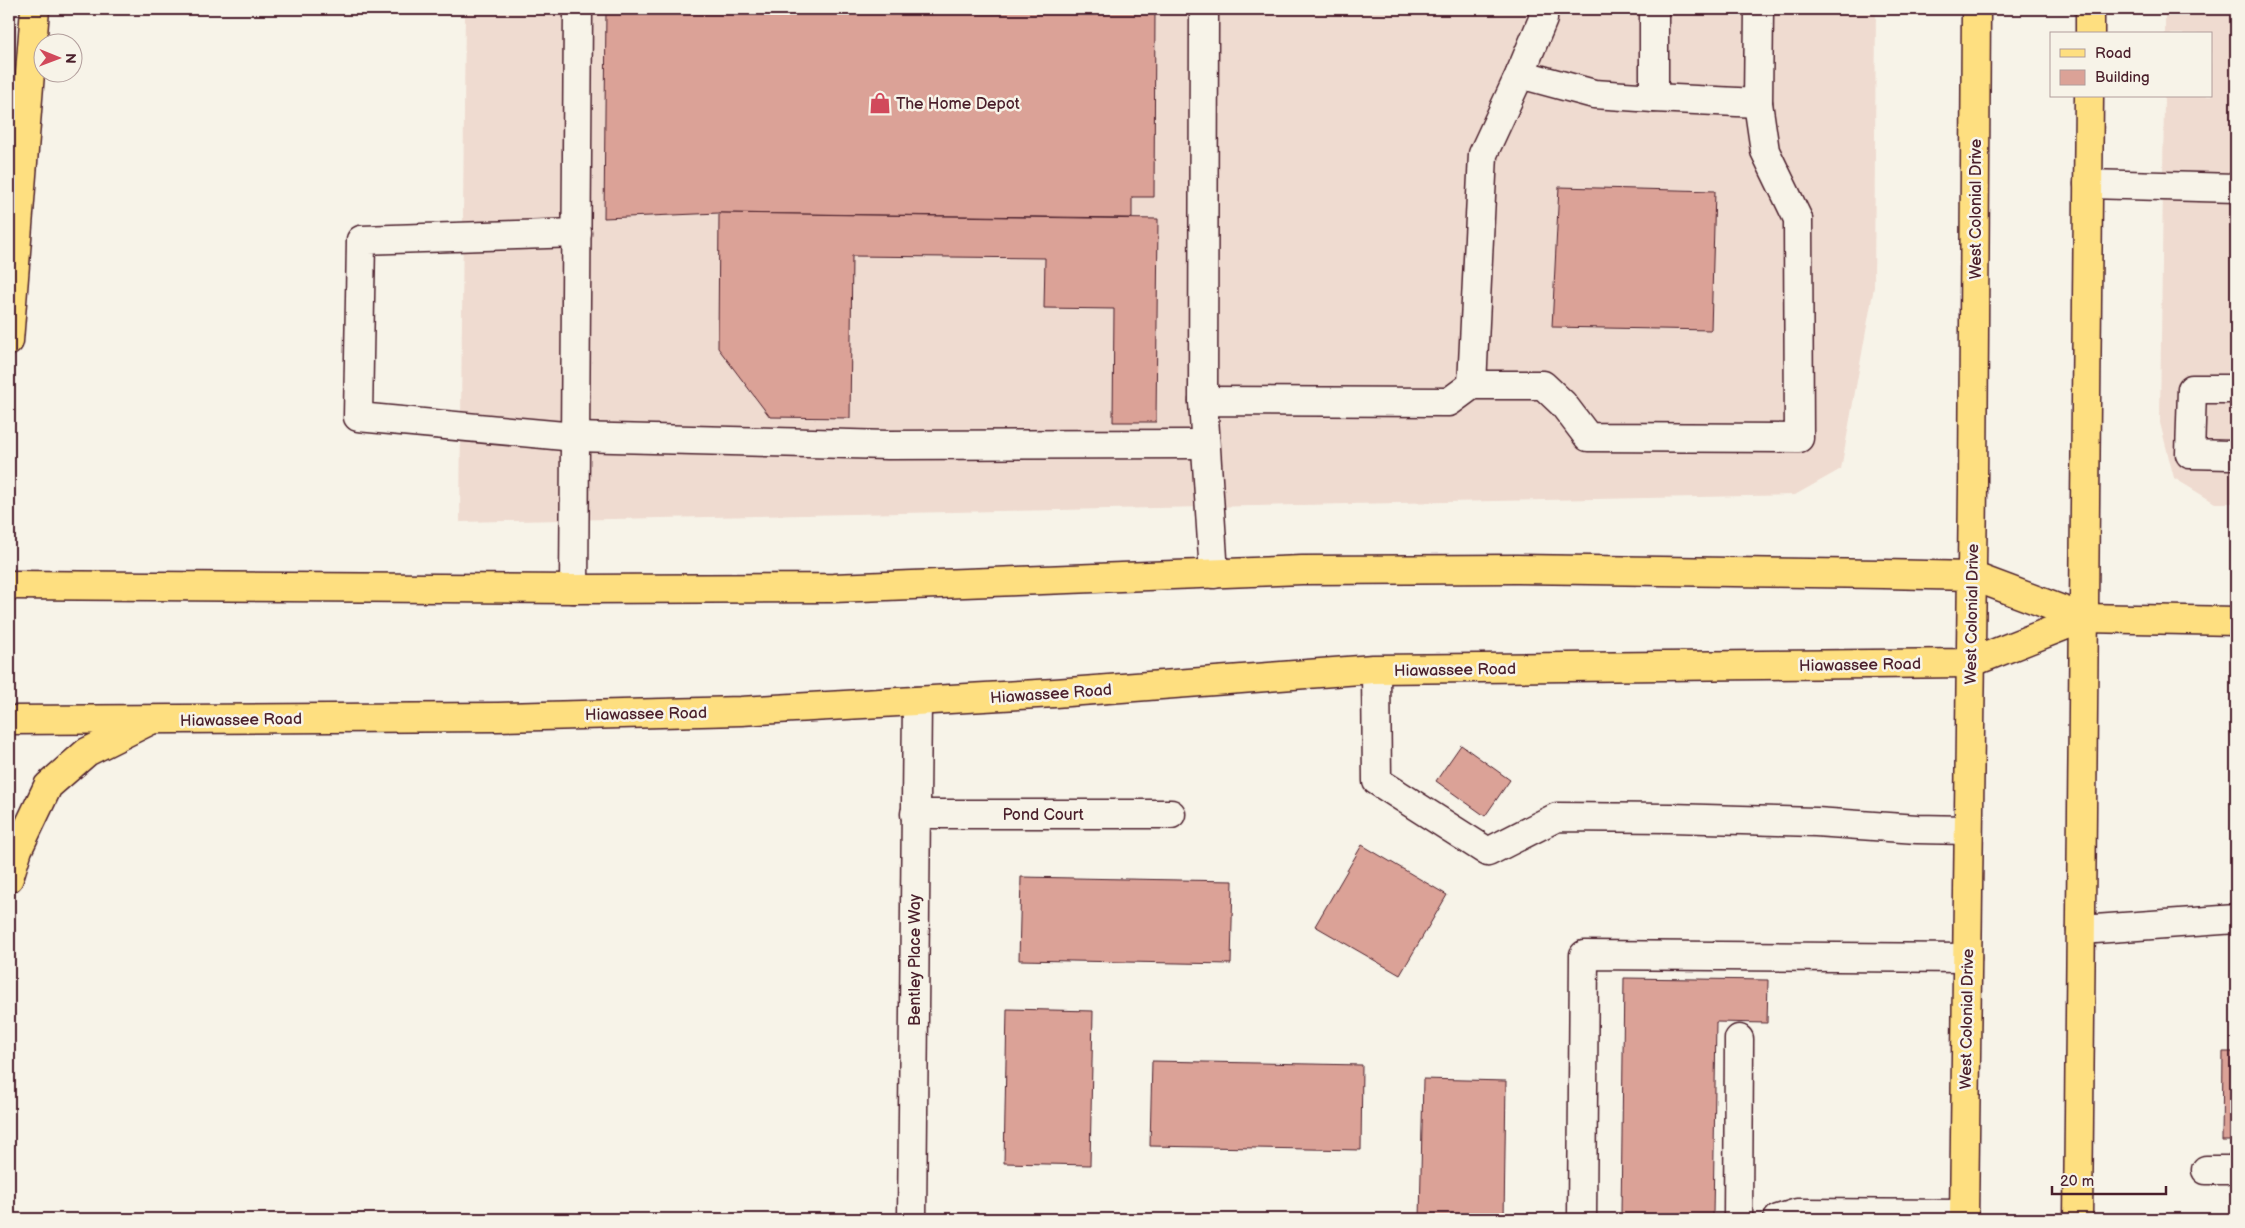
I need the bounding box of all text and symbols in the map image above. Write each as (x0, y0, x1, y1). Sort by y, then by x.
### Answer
north arrow (32, 32, 82, 82)
legend (2050, 32, 2212, 98)
text: Road (2095, 44, 2131, 63)
text: N (62, 53, 79, 64)
text: Building (2095, 68, 2150, 87)
shop icon: The Home Depot (867, 90, 893, 116)
place label: The Home Depot (896, 95, 1020, 114)
street label: West Colonial Drive (1967, 138, 1986, 279)
street label: West Colonial Drive (1962, 543, 1983, 685)
street label: Hiawassee Road (1799, 655, 1921, 676)
street label: Hiawassee Road (1394, 660, 1516, 681)
street label: Hiawassee Road (990, 681, 1113, 708)
street label: Hiawassee Road (585, 704, 707, 725)
street label: Hiawassee Road (180, 710, 302, 731)
street label: Pond Court (1002, 806, 1084, 825)
street label: Bentley Place Way (906, 893, 925, 1026)
street label: West Colonial Drive (1957, 948, 1978, 1090)
scale bar (2052, 1163, 2166, 1195)
text: 20 m (2060, 1172, 2094, 1191)

